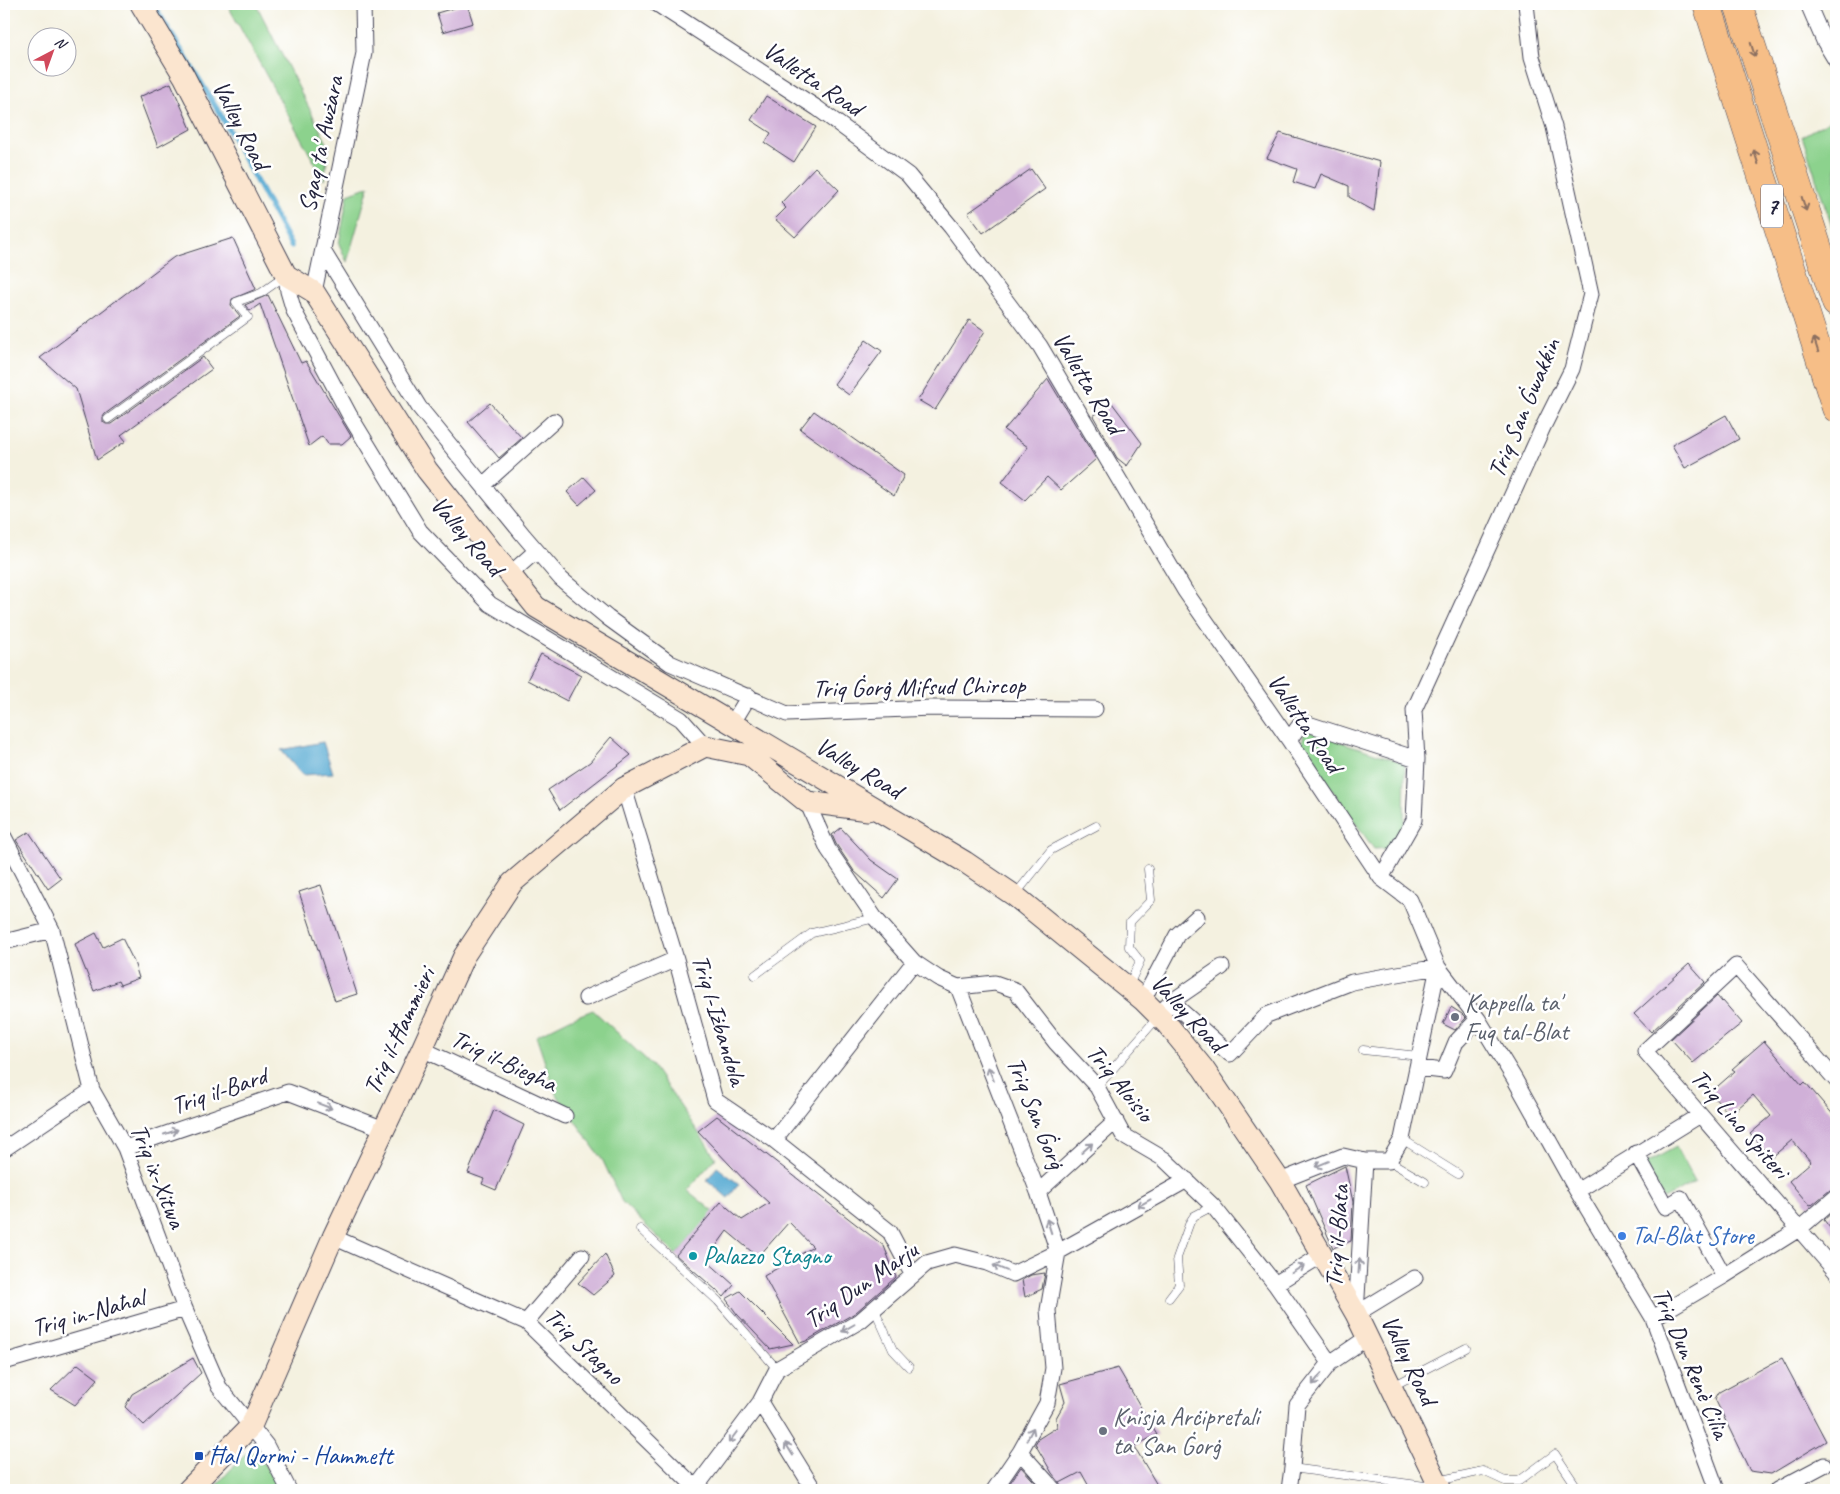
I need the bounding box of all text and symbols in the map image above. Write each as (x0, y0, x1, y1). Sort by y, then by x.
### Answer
north arrow (28, 28, 78, 78)
text: N (51, 33, 71, 53)
street label: Valletta Road (757, 34, 872, 126)
one-way arrow (1749, 42, 1758, 57)
street label: Sqaq ta' Awżara (291, 71, 351, 215)
street label: Valley Road (205, 75, 279, 179)
one-way arrow (1751, 150, 1760, 165)
road number: 7 (1761, 185, 1783, 228)
one-way arrow (1800, 196, 1809, 212)
street label: Valletta Road (1045, 326, 1133, 443)
street label: Triq San Ġwakkin (1480, 333, 1568, 483)
one-way arrow (1811, 338, 1820, 354)
street label: Valley Road (423, 489, 513, 586)
street label: Valletta Road (1260, 667, 1352, 782)
street label: Triq Ġorġ Mifsud Chircop (812, 669, 1027, 705)
street label: Valley Road (810, 730, 912, 809)
street label: Triq l-Iżbandola (684, 951, 755, 1092)
street label: Triq il-Ħammieri (356, 959, 444, 1100)
street label: Valley Road (1144, 967, 1235, 1062)
place label: Kappella ta' Fuq tal-Blat (1465, 987, 1571, 1048)
marker: Kappella ta' Fuq tal-Blat (1449, 1011, 1461, 1023)
street label: Triq il-Biegħa (446, 1023, 564, 1100)
street label: Triq Aloisio (1079, 1038, 1163, 1131)
street label: Triq San Ġorġ (999, 1053, 1073, 1174)
street label: Triq il-Bard (167, 1058, 275, 1122)
street label: Triq Lino Spiteri (1683, 1062, 1799, 1188)
one-way arrow (986, 1067, 995, 1082)
one-way arrow (317, 1102, 332, 1111)
street label: Triq ix-Xitwa (123, 1119, 194, 1235)
one-way arrow (163, 1127, 179, 1136)
one-way arrow (1080, 1142, 1093, 1153)
one-way arrow (1315, 1160, 1330, 1170)
street label: Triq il-Blata (1317, 1182, 1357, 1288)
one-way arrow (1138, 1199, 1152, 1209)
one-way arrow (1044, 1219, 1053, 1234)
place label: Tal-Blat Store (1632, 1220, 1755, 1252)
marker: Tal-Blat Store (1616, 1230, 1628, 1242)
street label: Triq Dun Marju (798, 1233, 925, 1336)
place label: Palazzo Stagno (703, 1240, 833, 1272)
marker: Palazzo Stagno (687, 1250, 699, 1262)
one-way arrow (1354, 1258, 1363, 1274)
one-way arrow (993, 1263, 1008, 1272)
one-way arrow (1291, 1264, 1305, 1274)
street label: Triq in-Naħal (28, 1280, 152, 1344)
street label: Triq Dun Renè Cilia (1645, 1283, 1738, 1446)
street label: Triq Stagno (538, 1300, 631, 1392)
street label: Valley Road (1374, 1310, 1446, 1414)
one-way arrow (841, 1324, 855, 1334)
one-way arrow (1312, 1373, 1323, 1386)
place label: Knisja Arċipretali ta' San Ġorġ (1113, 1401, 1262, 1462)
marker: Knisja Arċipretali ta' San Ġorġ (1097, 1425, 1109, 1437)
one-way arrow (1025, 1426, 1035, 1441)
one-way arrow (728, 1430, 739, 1443)
place label: Ħal Qormi - Hammett (209, 1440, 395, 1472)
one-way arrow (783, 1442, 793, 1456)
marker: Ħal Qormi - Hammett (193, 1450, 205, 1462)

